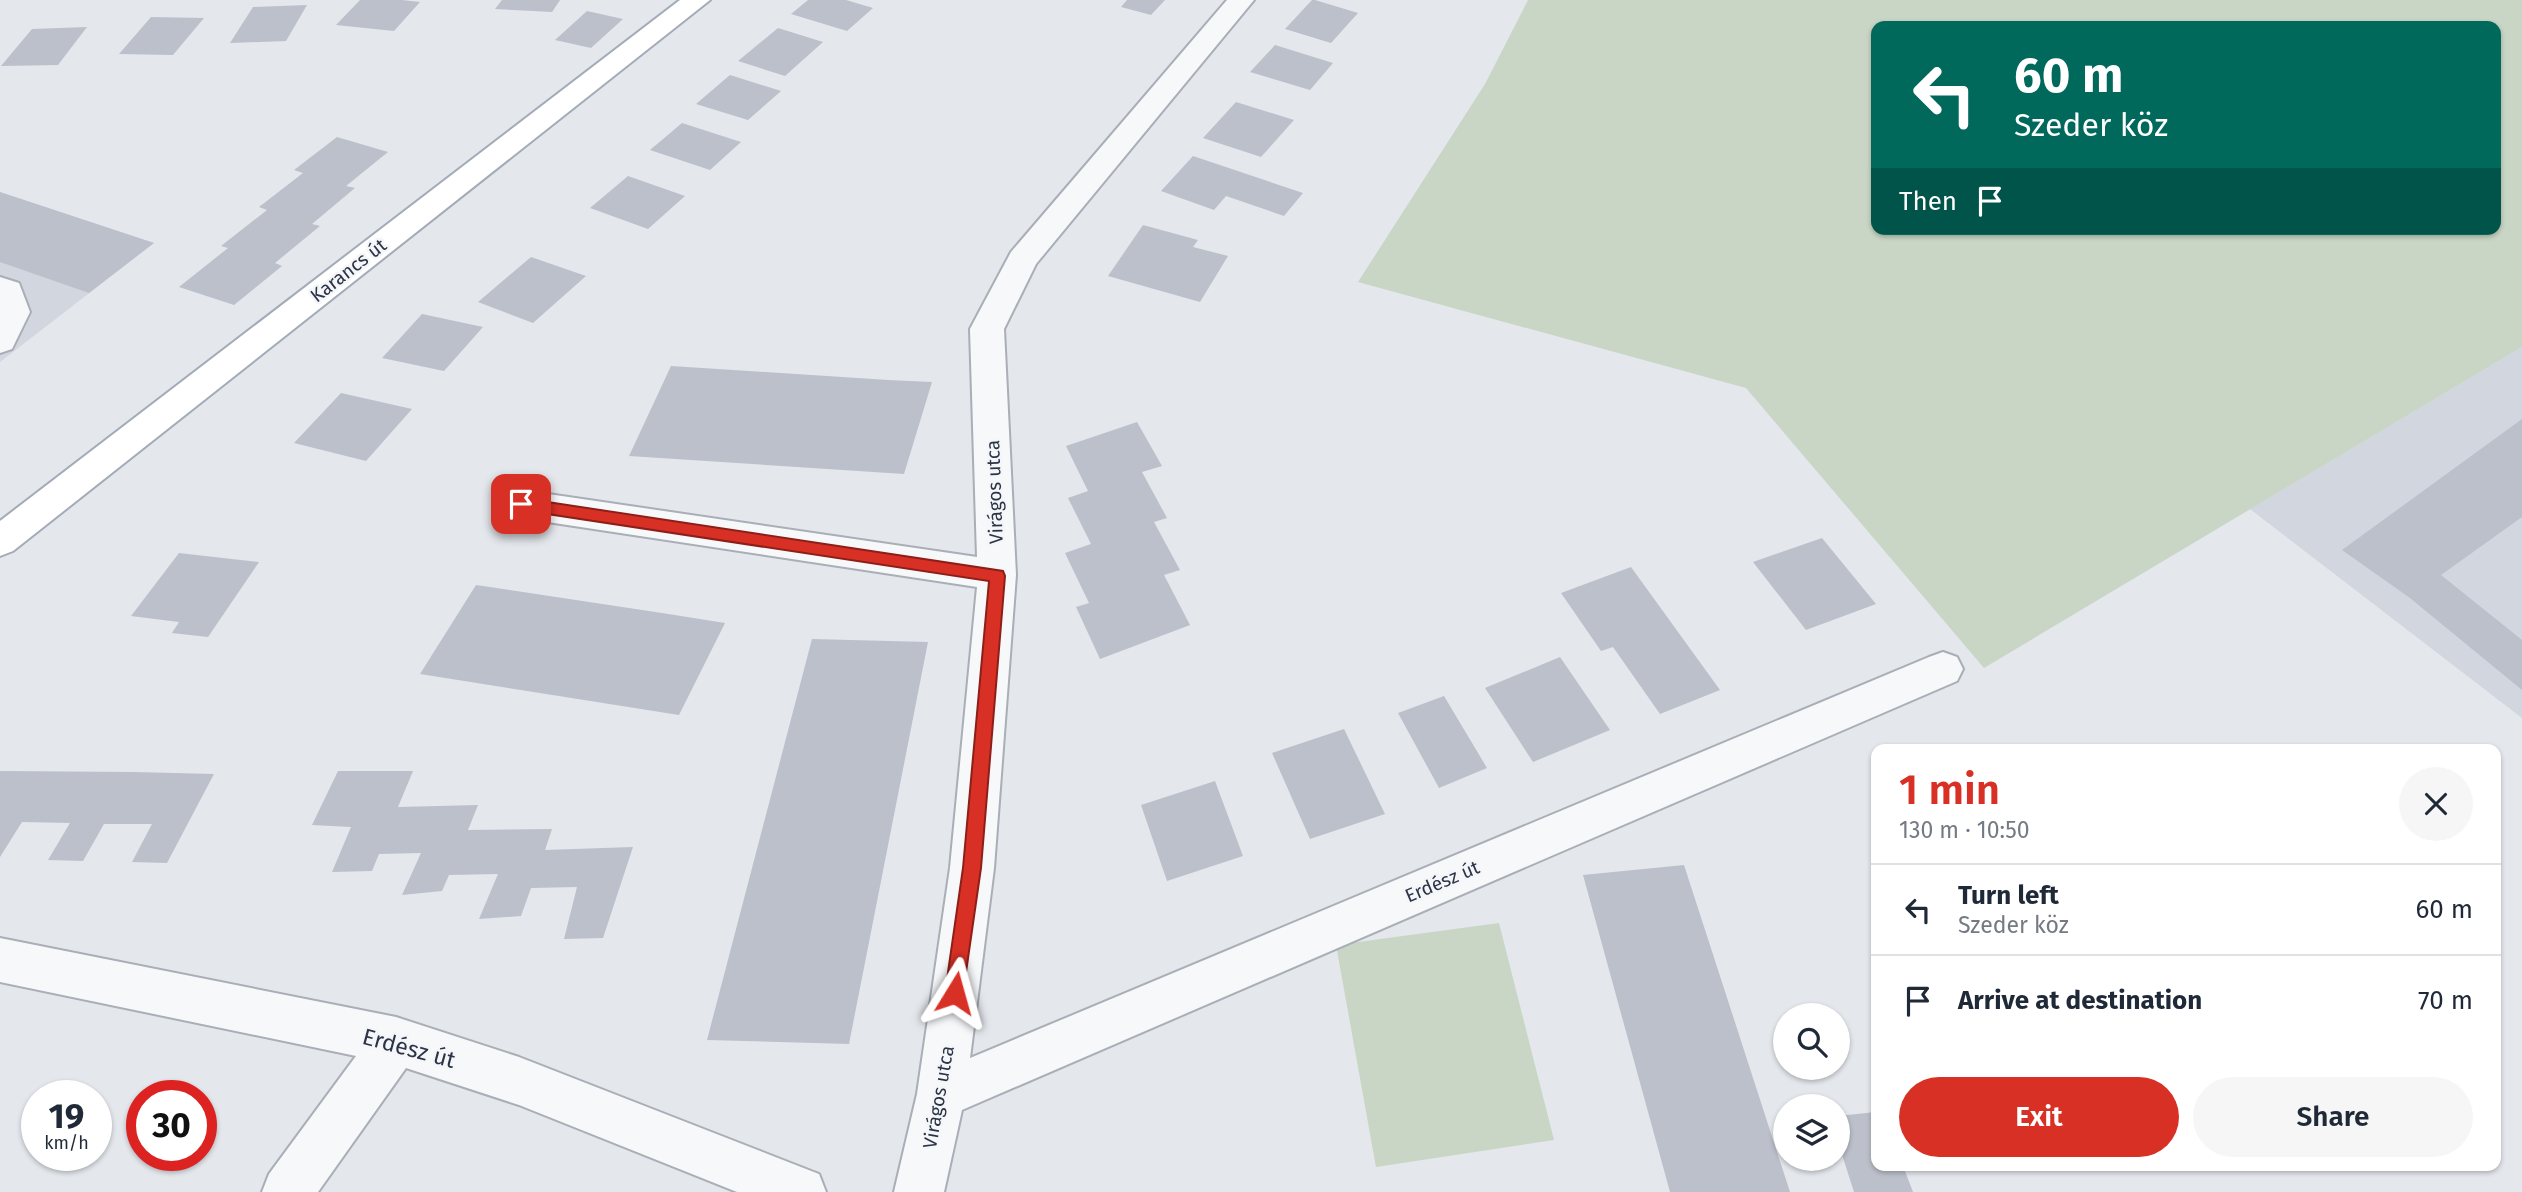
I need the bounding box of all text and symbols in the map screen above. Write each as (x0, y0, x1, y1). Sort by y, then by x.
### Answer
text: 60 m (2014, 46, 2123, 105)
icon: left (1899, 49, 1990, 140)
text: Szeder köz (2014, 106, 2168, 144)
icon: arrive (1971, 182, 2009, 220)
text: Then (1899, 186, 1957, 217)
street label: Karancs út (306, 233, 391, 307)
street label: Virágos utca (981, 440, 1008, 544)
pin (491, 474, 551, 534)
icon: arrive (502, 485, 540, 523)
text: 1 min (1899, 765, 2000, 815)
button: close (2399, 767, 2473, 841)
text: 130 m · 10:50 (1899, 816, 2030, 844)
street label: Erdész út (1402, 855, 1483, 907)
text: Turn left (1958, 880, 2059, 911)
icon: left (1899, 891, 1937, 929)
text: 60 m (2415, 894, 2473, 925)
text: Szeder köz (1958, 911, 2069, 939)
position arrow (918, 956, 992, 1030)
icon: arrive (1899, 982, 1937, 1020)
text: Arrive at destination (1958, 985, 2202, 1016)
text: 70 m (2418, 985, 2473, 1016)
map controls (1773, 1003, 1850, 1171)
button: search (1773, 1003, 1850, 1080)
street label: Erdész út (359, 1022, 459, 1074)
street label: Virágos utca (918, 1044, 959, 1150)
button: Exit (1899, 1077, 2179, 1157)
button: Share (2193, 1077, 2473, 1157)
speed limit sign: 30 (126, 1080, 217, 1171)
button: layers (1773, 1094, 1850, 1171)
text: 19 (49, 1095, 84, 1137)
text: km/h (44, 1132, 89, 1154)

